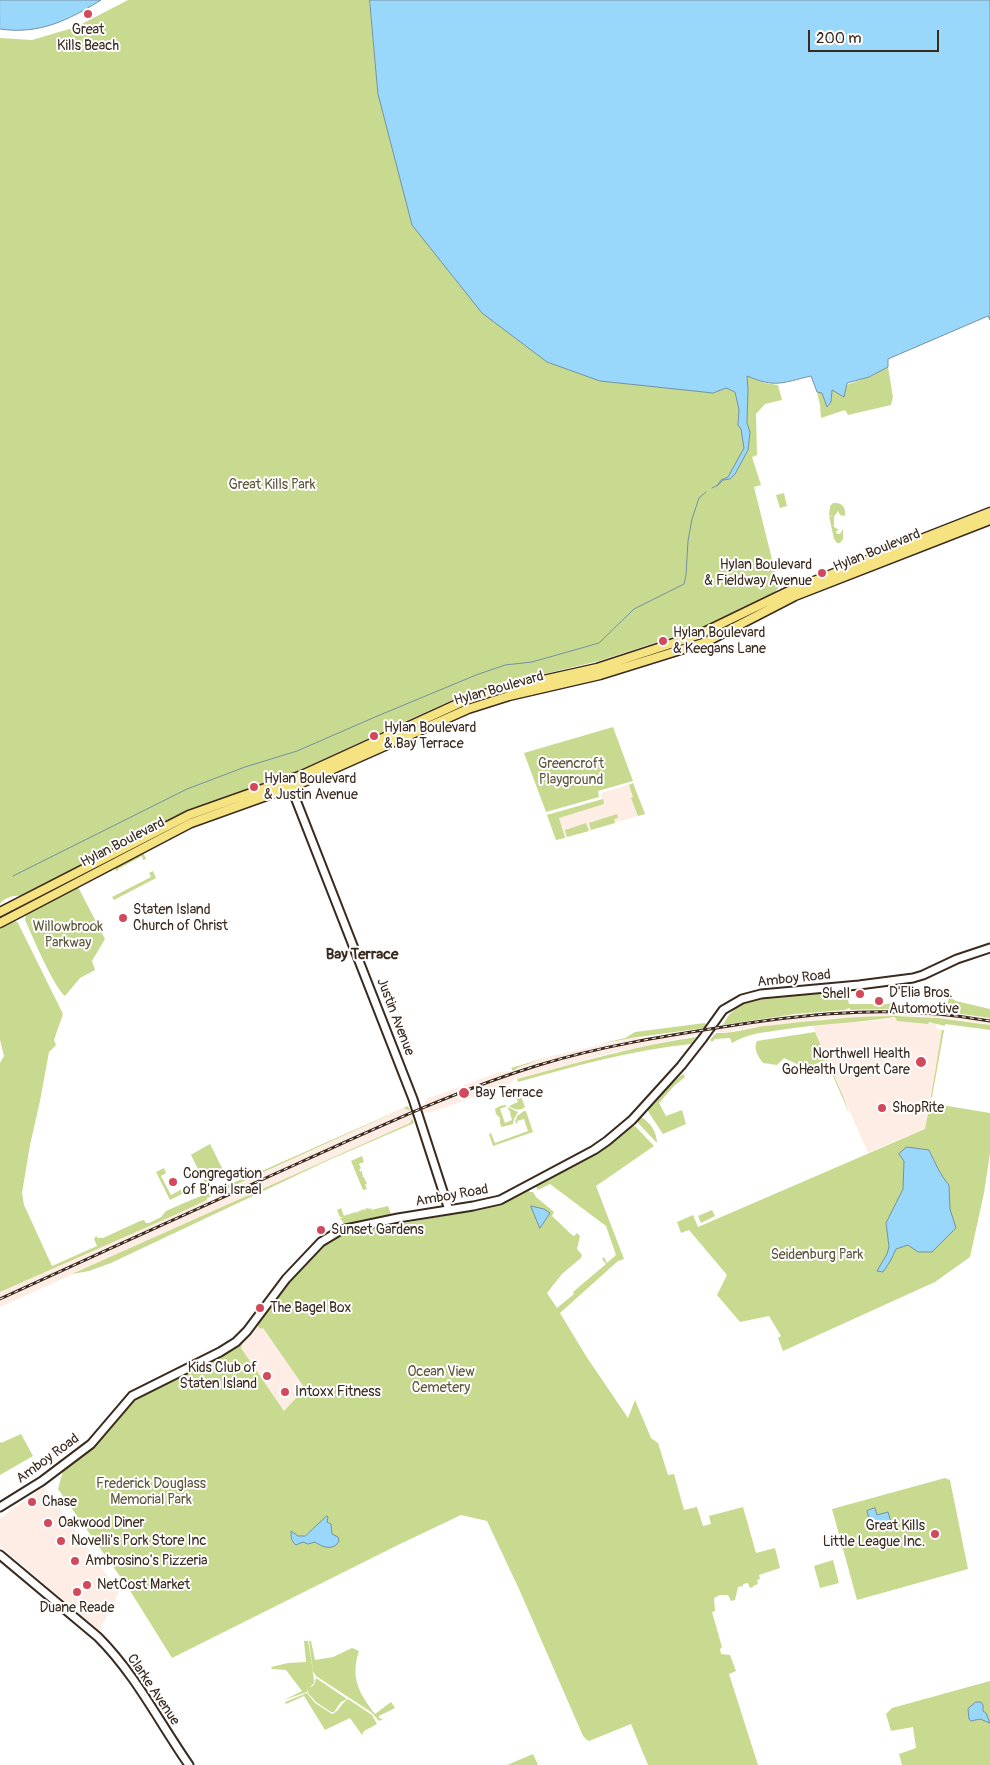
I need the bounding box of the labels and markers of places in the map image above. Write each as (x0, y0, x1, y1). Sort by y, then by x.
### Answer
marker: Great Kills Beach (82, 8, 94, 20)
place label: Great Kills Beach (57, 22, 119, 54)
place label: Hylan Boulevard & Fieldway Avenue (704, 557, 812, 590)
marker: Hylan Boulevard & Fieldway Avenue (816, 567, 828, 579)
place label: Hylan Boulevard & Keegans Lane (673, 625, 766, 658)
marker: Hylan Boulevard & Keegans Lane (657, 635, 669, 647)
place label: Hylan Boulevard & Bay Terrace (384, 720, 476, 752)
marker: Hylan Boulevard & Bay Terrace (368, 730, 380, 742)
place label: Hylan Boulevard & Justin Avenue (264, 771, 358, 804)
marker: Hylan Boulevard & Justin Avenue (248, 781, 260, 793)
place label: Staten Island Church of Christ (133, 902, 228, 934)
marker: Staten Island Church of Christ (117, 912, 129, 924)
place label: D'Elia Bros. Automotive (889, 985, 959, 1018)
place label: Shell (822, 986, 850, 1002)
marker: Shell (854, 988, 866, 1000)
marker: D'Elia Bros. Automotive (873, 995, 885, 1007)
place label: Northwell Health GoHealth Urgent Care (782, 1046, 910, 1078)
marker: Northwell Health GoHealth Urgent Care (914, 1055, 928, 1069)
place label: Bay Terrace (475, 1085, 543, 1101)
marker: Bay Terrace (457, 1086, 471, 1100)
place label: ShopRite (892, 1100, 944, 1116)
marker: ShopRite (876, 1102, 888, 1114)
place label: Congregation of B'nai Israel (183, 1166, 262, 1198)
marker: Congregation of B'nai Israel (167, 1176, 179, 1188)
place label: Sunset Gardens (331, 1222, 424, 1238)
marker: Sunset Gardens (315, 1224, 327, 1236)
place label: The Bagel Box (270, 1300, 351, 1316)
marker: The Bagel Box (254, 1302, 266, 1314)
place label: Kids Club of Staten Island (179, 1360, 257, 1392)
marker: Kids Club of Staten Island (261, 1370, 273, 1382)
place label: Intoxx Fitness (295, 1384, 381, 1400)
marker: Intoxx Fitness (279, 1386, 291, 1398)
place label: Chase (42, 1494, 77, 1510)
marker: Chase (26, 1496, 38, 1508)
place label: Oakwood Diner (58, 1515, 145, 1531)
marker: Oakwood Diner (42, 1517, 54, 1529)
place label: Great Kills Little League Inc. (823, 1518, 925, 1550)
marker: Great Kills Little League Inc. (929, 1528, 941, 1540)
place label: Novelli's Pork Store Inc (71, 1533, 206, 1549)
marker: Novelli's Pork Store Inc (55, 1535, 67, 1547)
place label: Ambrosino's Pizzeria (85, 1553, 207, 1569)
marker: Ambrosino's Pizzeria (69, 1555, 81, 1567)
place label: NetCost Market (97, 1577, 190, 1593)
marker: NetCost Market (81, 1579, 93, 1591)
marker: Duane Reade (71, 1586, 83, 1598)
place label: Duane Reade (40, 1600, 114, 1616)

